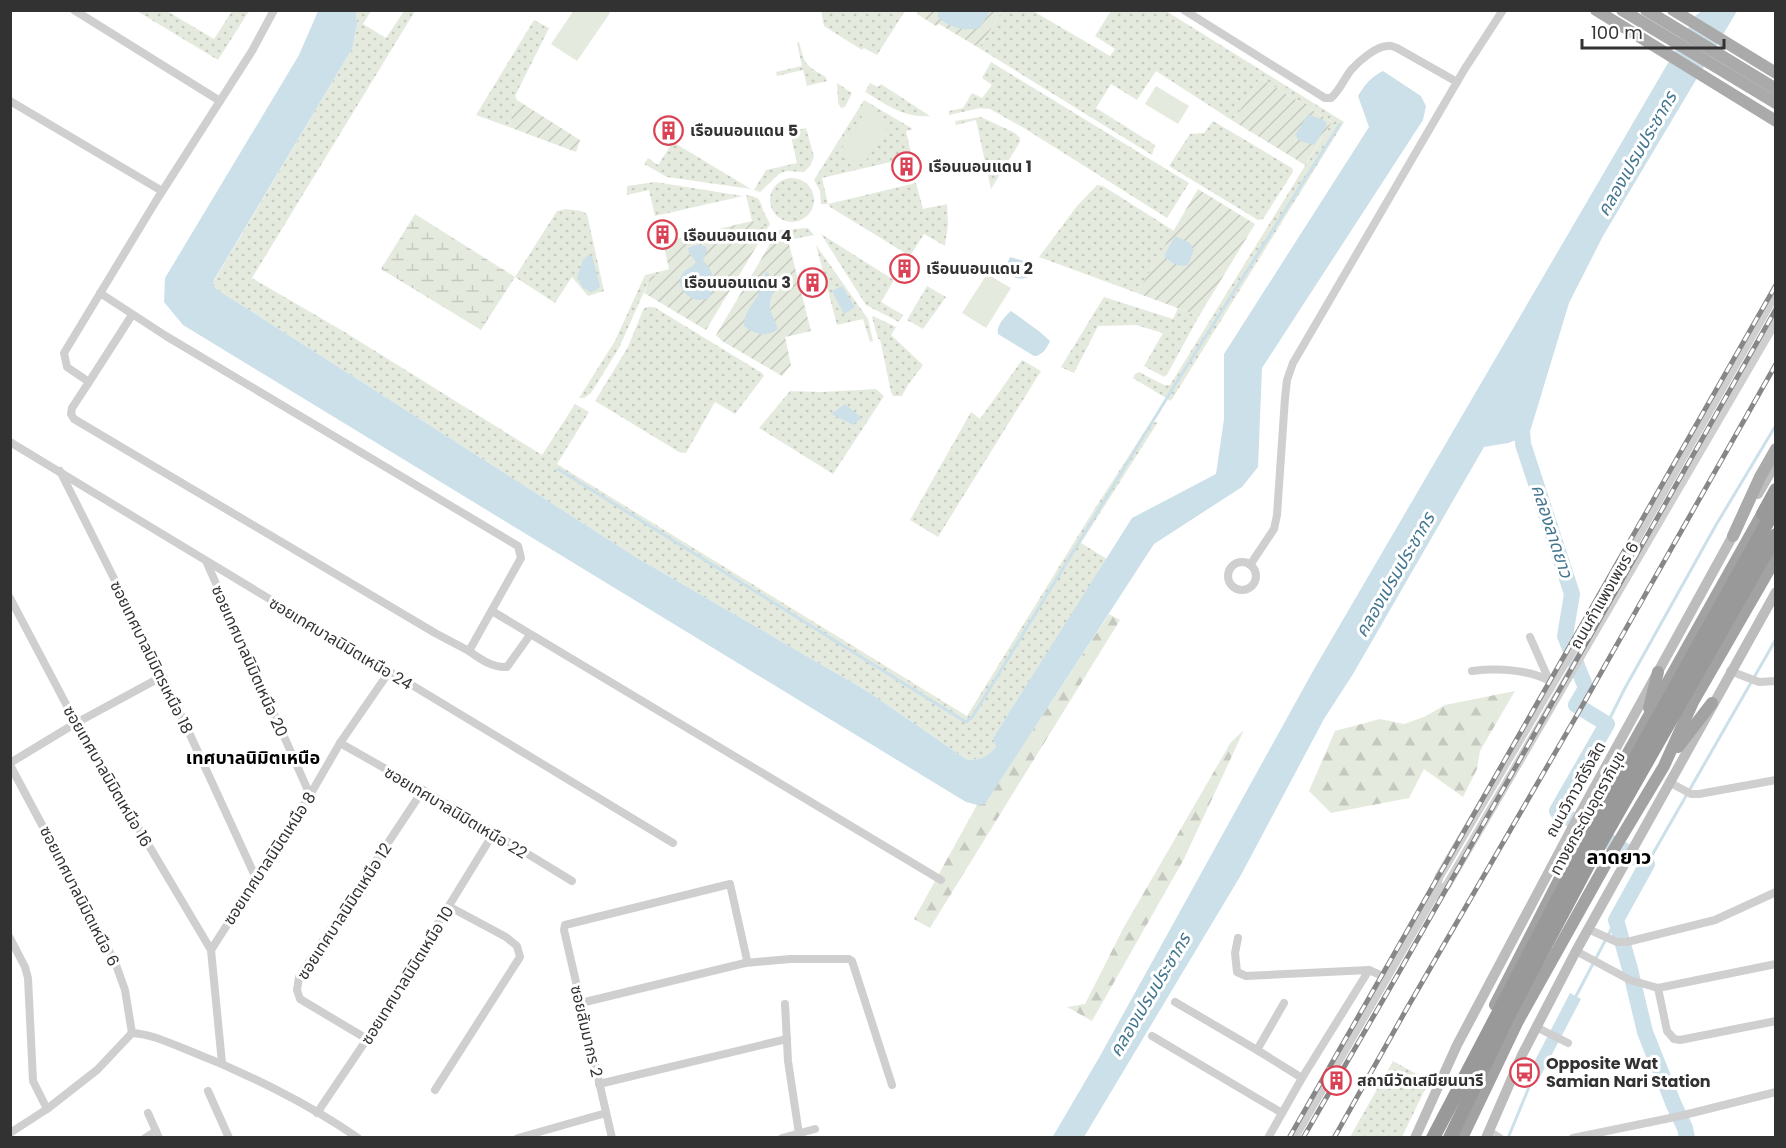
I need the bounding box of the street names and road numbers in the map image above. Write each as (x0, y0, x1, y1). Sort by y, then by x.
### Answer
street label: ถนนกำแพงเพชร 6 (1564, 537, 1644, 653)
street label: ซอยเทศบาลนิมิตรเหนือ 18 (104, 577, 199, 738)
street label: ซอยเทศบาลนิมิตเหนือ 20 (206, 582, 293, 741)
street label: ซอยเทศบาลนิมิตเหนือ 24 (265, 591, 417, 695)
street label: ซอยเทศบาลนิมิตเหนือ 16 (58, 701, 157, 851)
street label: ถนนวิภาวดีรังสิต (1540, 737, 1611, 841)
street label: ทางยกระดับอุตราภิมุข (1544, 747, 1631, 879)
street label: ซอยเทศบาลนิมิตเหนือ 22 (380, 761, 532, 864)
street label: ซอยเทศบาลนิมิตเหนือ 8 (218, 787, 321, 929)
street label: ซอยเทศบาลนิมิตเหนือ 6 (34, 822, 125, 970)
street label: ซอยเทศบาลนิมิตเหนือ 12 (292, 838, 397, 984)
street label: ซอยเทศบาลนิมิตเหนือ 10 (355, 901, 460, 1049)
street label: ซอยสัมมากร 2 (565, 983, 608, 1079)

